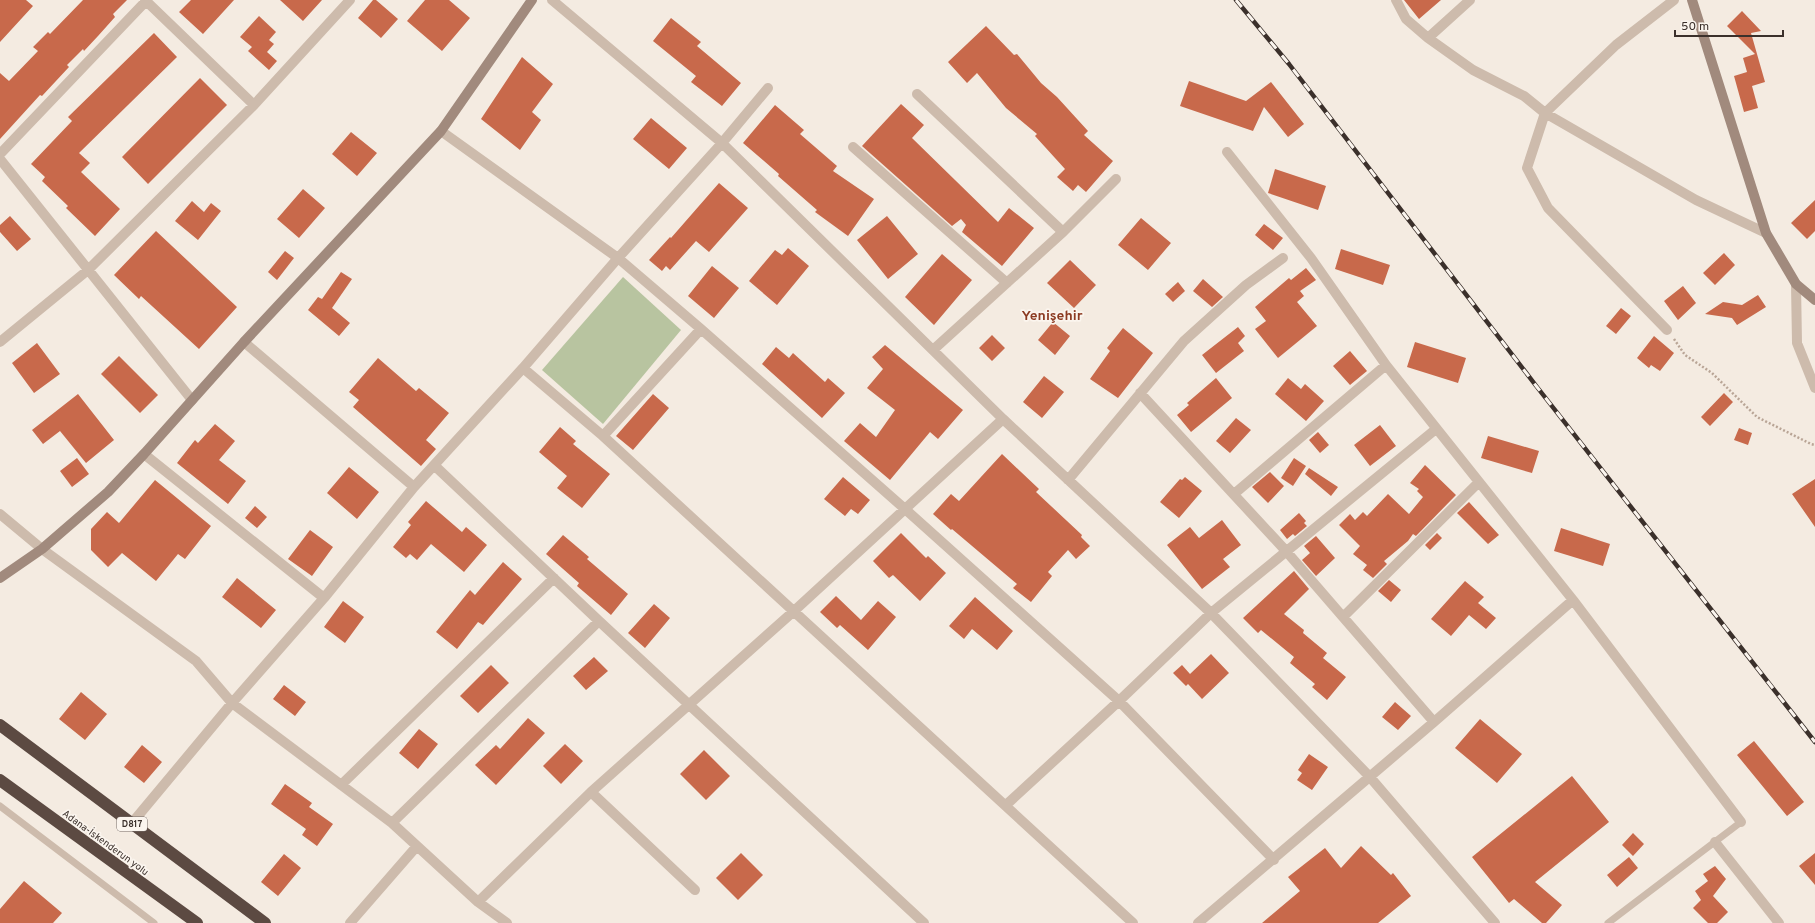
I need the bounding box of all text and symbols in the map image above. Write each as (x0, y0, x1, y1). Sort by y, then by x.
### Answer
scale bar (1675, 12, 1783, 38)
text: 50 m (1681, 19, 1709, 35)
district label: Yenişehir (1021, 308, 1083, 325)
street label: Adana-İskenderun yolu (59, 807, 151, 879)
road number: D817 (117, 817, 147, 831)

